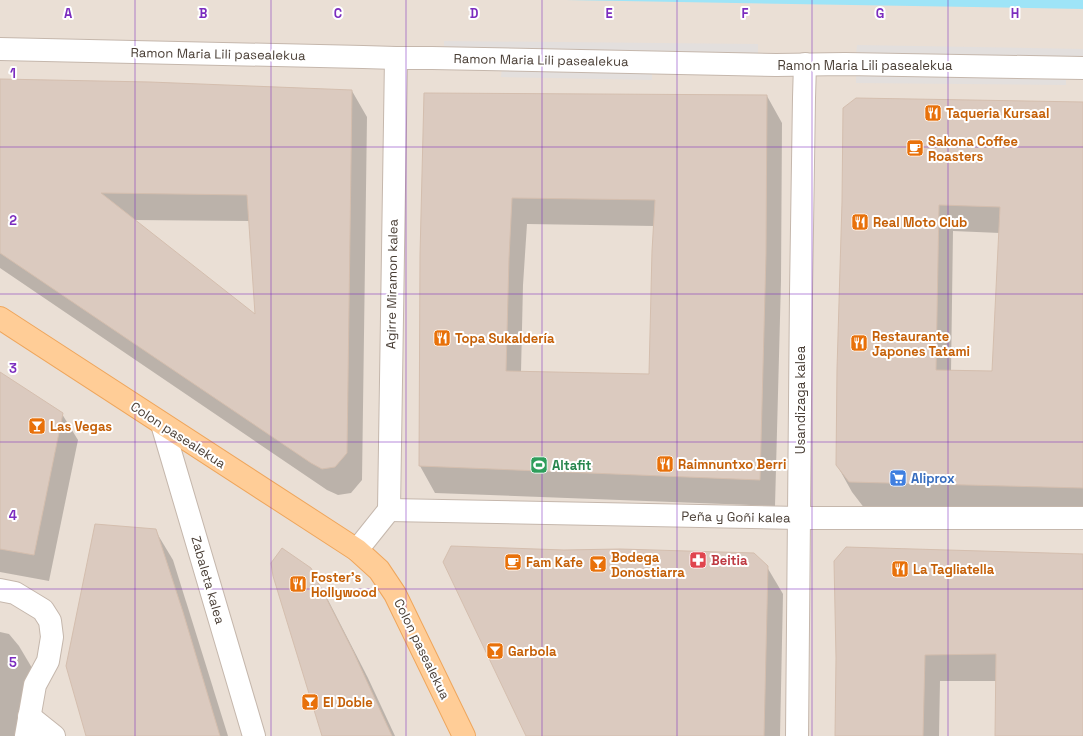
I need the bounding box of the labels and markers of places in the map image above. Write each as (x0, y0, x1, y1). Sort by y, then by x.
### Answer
restaurant icon: Taqueria Kursaal (923, 103, 943, 123)
place label: Taqueria Kursaal (946, 105, 1049, 122)
place label: Sakona Coffee Roasters (928, 133, 1018, 165)
cafe icon: Sakona Coffee Roasters (905, 138, 925, 158)
restaurant icon: Real Moto Club (850, 212, 870, 232)
place label: Real Moto Club (873, 214, 967, 231)
restaurant icon: Topa Sukaldería (432, 328, 452, 348)
place label: Restaurante Japones Tatami (872, 328, 970, 360)
place label: Topa Sukaldería (455, 330, 555, 347)
restaurant icon: Restaurante Japones Tatami (849, 333, 869, 353)
bar icon: Las Vegas (27, 416, 47, 436)
place label: Las Vegas (50, 418, 112, 435)
restaurant icon: Raimnuntxo Berri (655, 454, 675, 474)
sports icon: Altafit (529, 455, 549, 475)
place label: Raimnuntxo Berri (678, 456, 786, 473)
place label: Altafit (552, 457, 591, 474)
supermarket icon: Aliprox (888, 468, 908, 488)
place label: Aliprox (911, 470, 955, 487)
place label: Bodega Donostiarra (611, 549, 685, 581)
pharmacy icon: Beitia (688, 550, 708, 570)
cafe icon: Fam Kafe (503, 552, 523, 572)
place label: Beitia (711, 552, 748, 569)
place label: Fam Kafe (526, 554, 583, 571)
bar icon: Bodega Donostiarra (588, 554, 608, 574)
restaurant icon: La Tagliatella (890, 559, 910, 579)
place label: La Tagliatella (913, 561, 995, 578)
place label: Foster's Hollywood (311, 569, 377, 601)
restaurant icon: Foster's Hollywood (288, 574, 308, 594)
bar icon: Garbola (485, 641, 505, 661)
place label: Garbola (508, 643, 557, 660)
bar icon: El Doble (300, 692, 320, 712)
place label: El Doble (323, 694, 373, 711)

